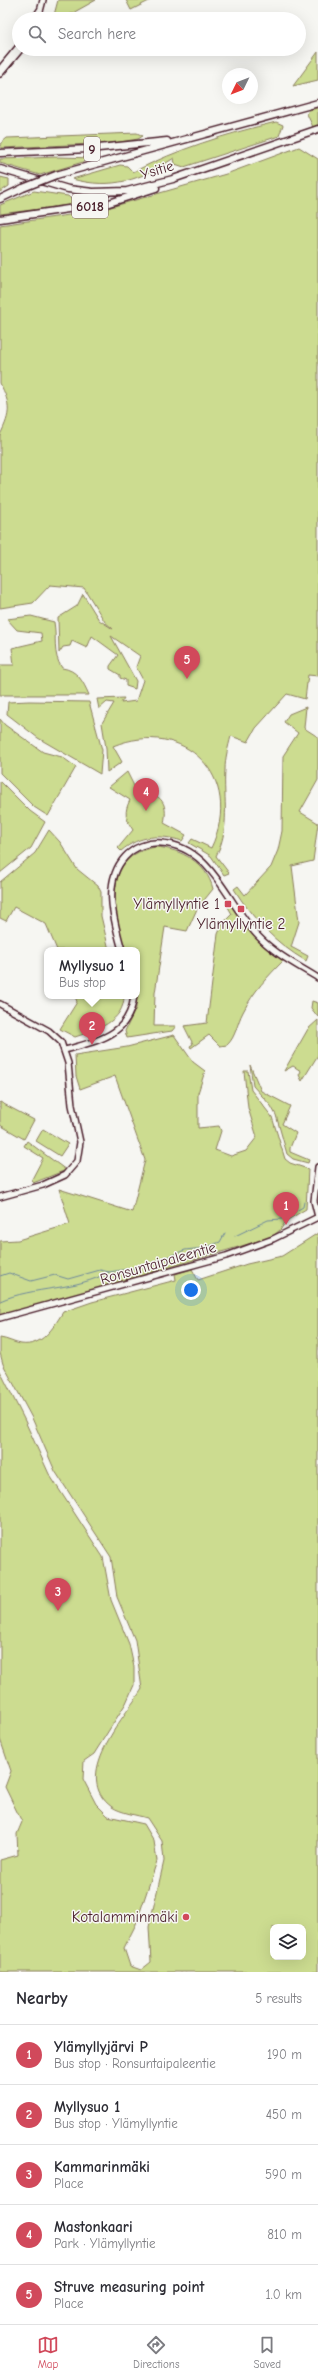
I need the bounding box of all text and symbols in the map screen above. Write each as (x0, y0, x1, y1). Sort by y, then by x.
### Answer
search box (12, 12, 306, 56)
icon: search (26, 23, 48, 45)
text: Search here (58, 25, 136, 43)
north arrow (222, 68, 258, 104)
road number: 9 (84, 137, 100, 161)
street label: Ysitie (138, 156, 176, 184)
road number: 6018 (72, 194, 108, 218)
pin: 5 (174, 646, 200, 679)
pin: 4 (133, 778, 159, 811)
place label: Ylämyllyntie 1 (133, 895, 220, 913)
marker: Ylämyllyntie 1 (223, 899, 233, 909)
marker: Ylämyllyntie 2 (236, 904, 246, 914)
place label: Ylämyllyntie 2 (197, 915, 285, 933)
popup (44, 947, 140, 999)
text: Myllysuo 1 (59, 957, 125, 975)
text: Bus stop (59, 975, 106, 990)
pin: 2 (79, 1012, 105, 1045)
pin: 1 (273, 1192, 299, 1225)
street label: Ronsuntaipaleentie (98, 1238, 218, 1288)
your location (181, 1280, 201, 1300)
pin: 3 (45, 1578, 71, 1611)
place label: Kotalamminmäki (72, 1908, 178, 1926)
marker: Kotalamminmäki (181, 1912, 191, 1922)
map controls (270, 1924, 306, 1960)
button: layers (270, 1924, 306, 1960)
text: Nearby (16, 1989, 67, 2008)
text: 5 results (255, 1991, 302, 2006)
text: Ylämyllyjärvi P (54, 2038, 148, 2056)
text: 1 (26, 2047, 32, 2062)
text: 190 m (267, 2047, 302, 2062)
text: Bus stop · Ronsuntaipaleentie (54, 2056, 216, 2071)
text: Myllysuo 1 (54, 2098, 120, 2116)
text: 2 (26, 2107, 32, 2122)
text: 450 m (266, 2107, 302, 2122)
text: Bus stop · Ylämyllyntie (54, 2116, 178, 2131)
text: Kammarinmäki (54, 2158, 150, 2176)
text: 3 (26, 2167, 32, 2182)
text: 590 m (265, 2167, 302, 2182)
text: Place (54, 2176, 84, 2191)
text: Mastonkaari (54, 2218, 133, 2236)
text: 4 (26, 2227, 32, 2242)
text: 810 m (267, 2227, 302, 2242)
text: Park · Ylämyllyntie (54, 2236, 156, 2251)
text: Struve measuring point (54, 2278, 205, 2296)
text: 5 (26, 2287, 32, 2302)
text: 1.0 km (266, 2287, 302, 2302)
text: Place (54, 2296, 84, 2311)
tab: Map (37, 2334, 59, 2371)
tab: Directions (133, 2334, 180, 2371)
tab: Saved (254, 2334, 281, 2371)

